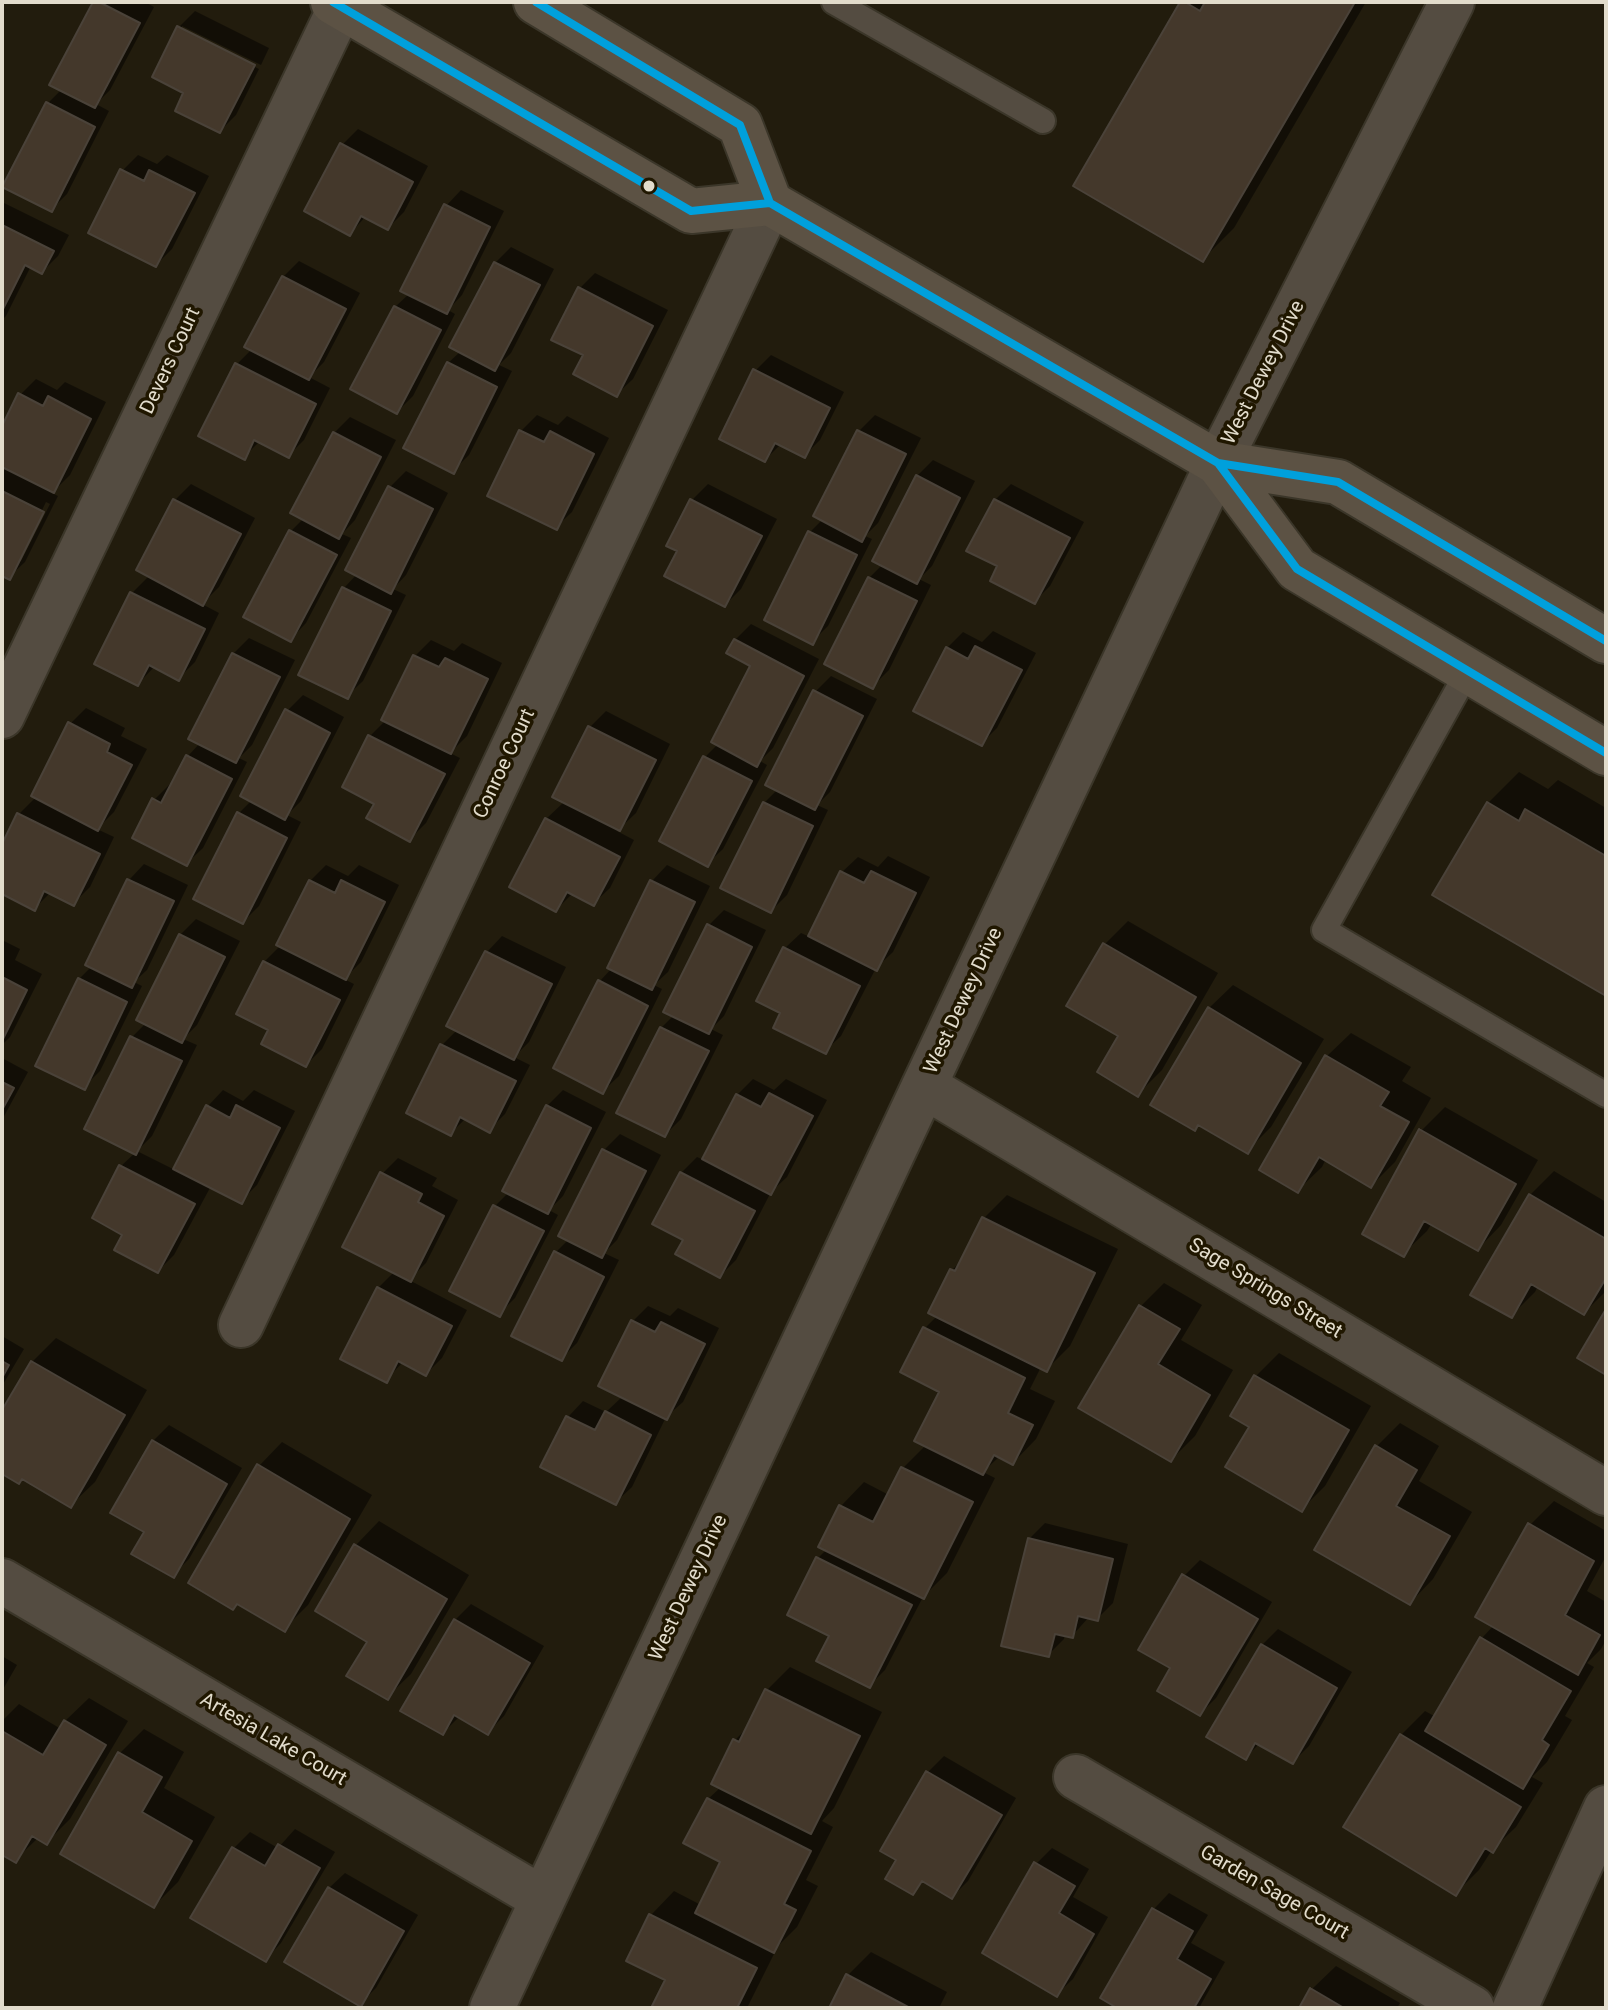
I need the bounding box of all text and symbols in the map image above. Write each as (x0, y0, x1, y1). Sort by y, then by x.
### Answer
unlabelled marker (641, 178, 657, 194)
street label: West Dewey Drive (1217, 297, 1311, 449)
street label: Devers Court (136, 304, 206, 418)
street label: Conroe Court (469, 705, 541, 823)
street label: West Dewey Drive (920, 924, 1008, 1078)
street label: Sage Springs Street (1184, 1234, 1346, 1344)
street label: West Dewey Drive (645, 1511, 733, 1665)
street label: Artesia Lake Court (196, 1688, 350, 1792)
street label: Garden Sage Court (1195, 1841, 1353, 1945)

